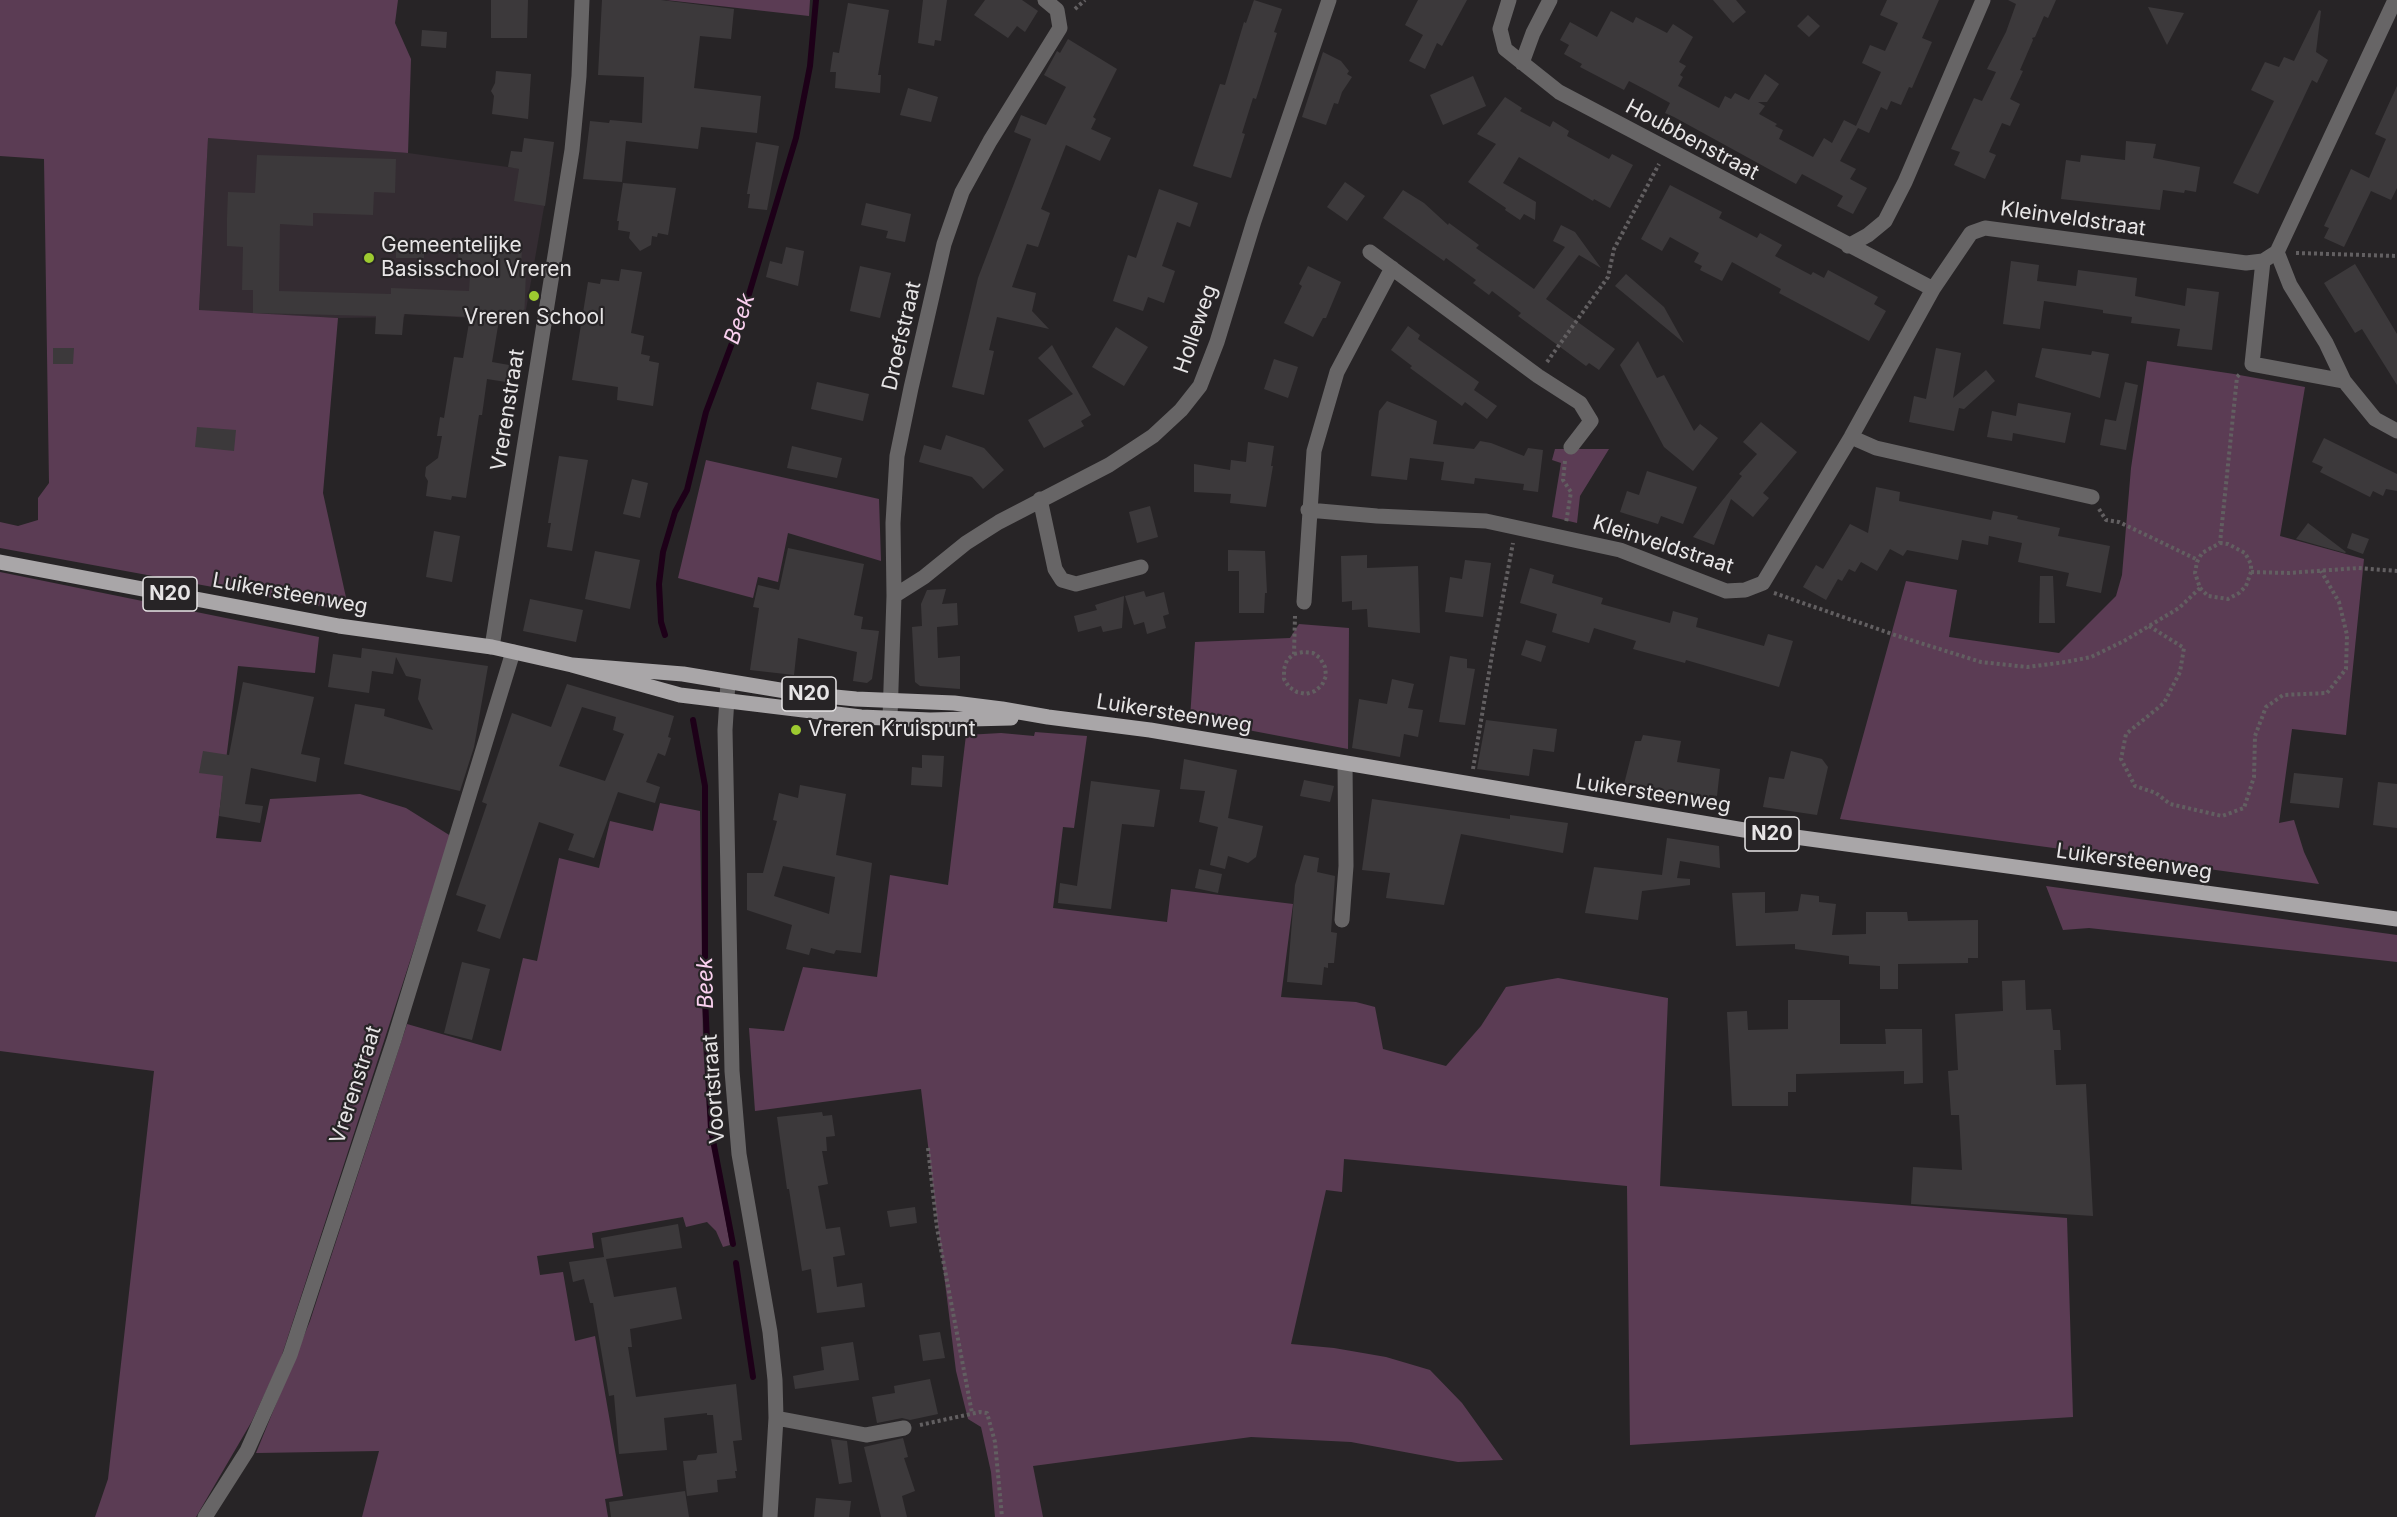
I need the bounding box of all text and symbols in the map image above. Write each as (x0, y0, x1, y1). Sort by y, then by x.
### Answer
street label: Houbbenstraat (1621, 94, 1763, 186)
street label: Kleinveldstraat (1999, 196, 2147, 242)
place label: Gemeentelijke Basisschool Vreren (381, 233, 572, 283)
marker: Gemeentelijke Basisschool Vreren (362, 251, 376, 265)
street label: Droefstraat (877, 279, 927, 393)
street label: Holleweg (1169, 281, 1223, 377)
marker: Vreren School (527, 289, 541, 303)
water label: Beek (719, 290, 761, 348)
place label: Vreren School (464, 305, 604, 331)
street label: Vrerenstraat (486, 347, 530, 473)
street label: Kleinveldstraat (1589, 510, 1737, 580)
street label: Luikersteenweg (210, 568, 370, 620)
road number: N20 (143, 577, 197, 611)
road number: N20 (782, 677, 836, 711)
street label: Luikersteenweg (1094, 689, 1254, 739)
place label: Vreren Kruispunt (808, 717, 976, 743)
marker: Vreren Kruispunt (789, 723, 803, 737)
street label: Luikersteenweg (1573, 769, 1733, 819)
road number: N20 (1745, 817, 1799, 851)
street label: Luikersteenweg (2054, 839, 2214, 885)
water label: Beek (692, 957, 720, 1009)
street label: Vrerenstraat (325, 1023, 387, 1147)
street label: Voortstraat (698, 1033, 730, 1145)

